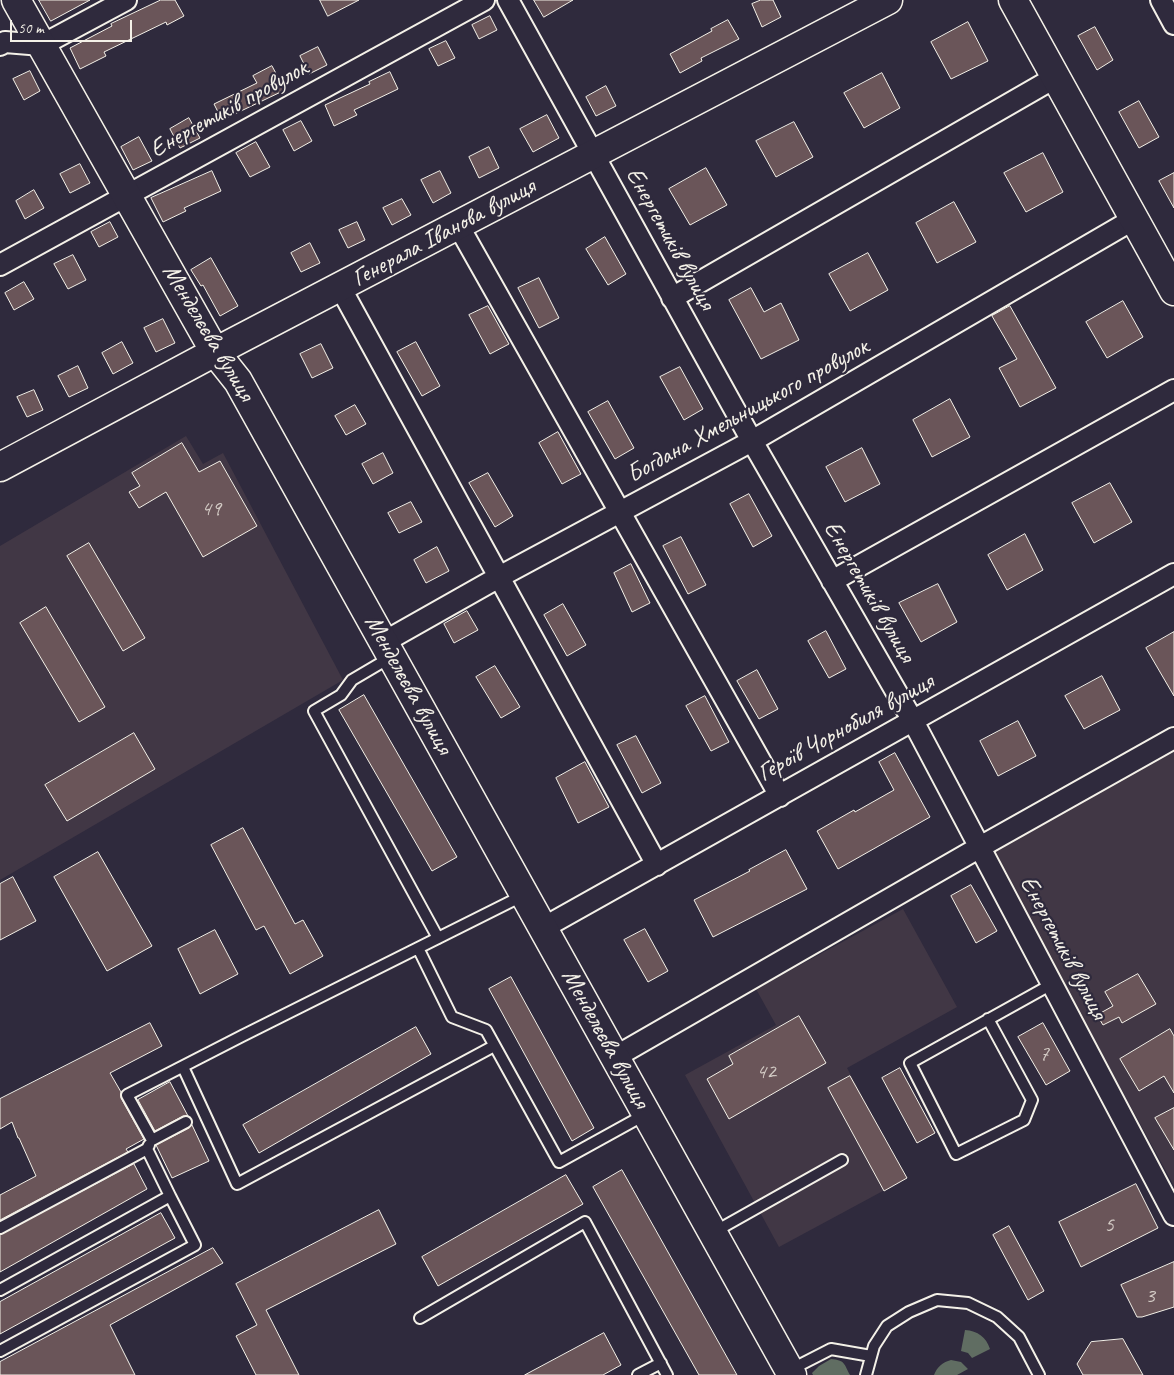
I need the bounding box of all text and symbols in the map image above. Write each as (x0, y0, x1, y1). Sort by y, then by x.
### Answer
scale bar (12, 10, 135, 42)
text: 50 m (18, 19, 44, 38)
street label: Енергетиків провулок (145, 53, 313, 165)
street label: Енергетиків вулиця (619, 163, 721, 315)
street label: Генерала Іванова вулиця (347, 172, 541, 294)
street label: Менделєєва вулиця (155, 259, 261, 407)
street label: Богдана Хмельницького провулок (622, 332, 874, 490)
house number: 49 (201, 496, 221, 522)
street label: Енергетиків вулиця (816, 516, 922, 668)
street label: Менделєєва вулиця (357, 610, 459, 760)
street label: Героїв Чорнобиля вулиця (753, 667, 939, 789)
street label: Енергетиків вулиця (1013, 871, 1113, 1025)
street label: Менделєєва вулиця (554, 964, 656, 1114)
house number: 7 (1039, 1041, 1049, 1067)
house number: 42 (756, 1059, 776, 1085)
house number: 5 (1104, 1212, 1114, 1238)
house number: 3 (1145, 1283, 1155, 1309)

